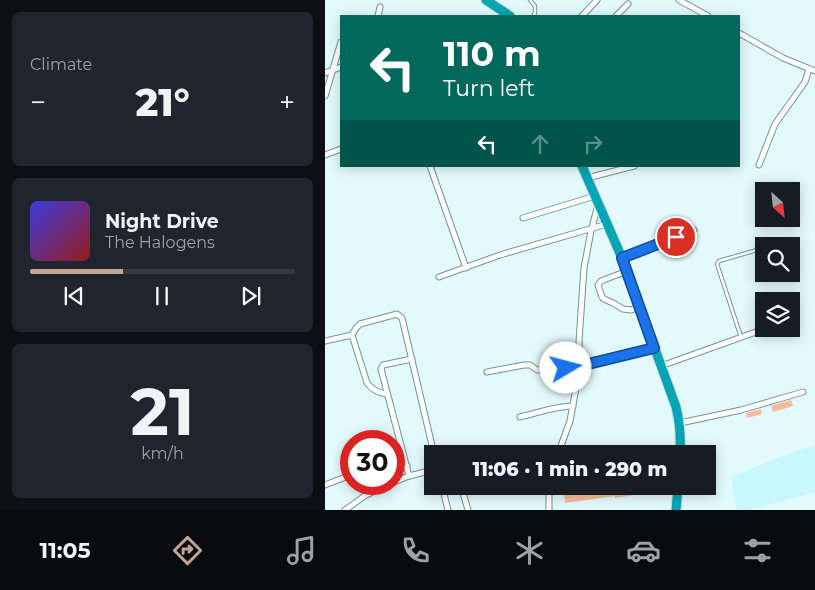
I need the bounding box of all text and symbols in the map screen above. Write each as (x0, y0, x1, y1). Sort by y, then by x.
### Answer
text: 110 m (443, 32, 541, 75)
icon: left (360, 35, 425, 100)
text: Climate (30, 55, 92, 74)
text: Turn left (443, 75, 535, 102)
text: 21° (136, 79, 190, 126)
text: − (30, 85, 46, 119)
text: + (279, 85, 295, 119)
icon: left (473, 130, 501, 158)
icon: ahead (526, 130, 554, 158)
icon: right (579, 130, 607, 158)
north arrow (755, 182, 800, 228)
map controls (755, 182, 800, 337)
text: Night Drive (105, 210, 219, 233)
pin (655, 216, 697, 258)
icon: arrive (662, 223, 690, 251)
text: The Halogens (105, 233, 215, 252)
button: search (755, 237, 800, 282)
icon: previous (60, 282, 88, 310)
icon: pause (148, 282, 176, 310)
icon: next (237, 282, 265, 310)
button: layers (755, 292, 800, 337)
position arrow (539, 341, 591, 393)
text: 21 (131, 372, 194, 451)
speed limit sign: 30 (340, 430, 405, 495)
text: km/h (141, 444, 184, 463)
text: 11:06 · 1 min · 290 m (473, 458, 667, 481)
icon: directions (170, 533, 205, 568)
icon: music (284, 533, 319, 568)
icon: phone (398, 533, 433, 568)
icon: climate (512, 533, 547, 568)
icon: car (626, 533, 661, 568)
icon: filters (740, 533, 775, 568)
text: 11:05 (40, 537, 91, 564)

